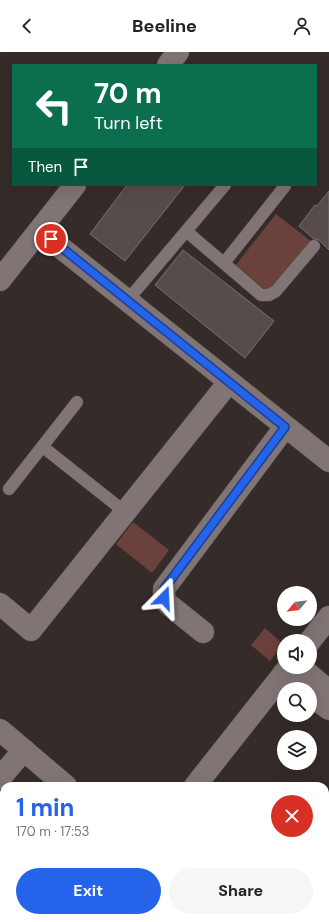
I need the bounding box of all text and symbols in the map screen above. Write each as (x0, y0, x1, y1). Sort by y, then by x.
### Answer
text: Beeline (132, 14, 197, 38)
icon: back (16, 15, 38, 37)
icon: person (291, 15, 313, 37)
text: 70 m (94, 75, 162, 112)
icon: left (28, 80, 80, 132)
text: Turn left (94, 111, 163, 135)
icon: arrive (70, 156, 92, 178)
text: Then (28, 157, 62, 177)
pin (34, 222, 68, 256)
icon: arrive (40, 228, 62, 250)
position arrow (143, 577, 185, 619)
north arrow (277, 586, 317, 626)
map controls (277, 586, 317, 770)
button: sound (277, 634, 317, 674)
button: search (277, 682, 317, 722)
button: layers (277, 730, 317, 770)
text: 1 min (16, 792, 74, 823)
button: close (271, 795, 313, 837)
text: 170 m · 17:53 (16, 823, 89, 840)
button: Exit (16, 868, 161, 914)
button: Share (169, 868, 313, 914)

